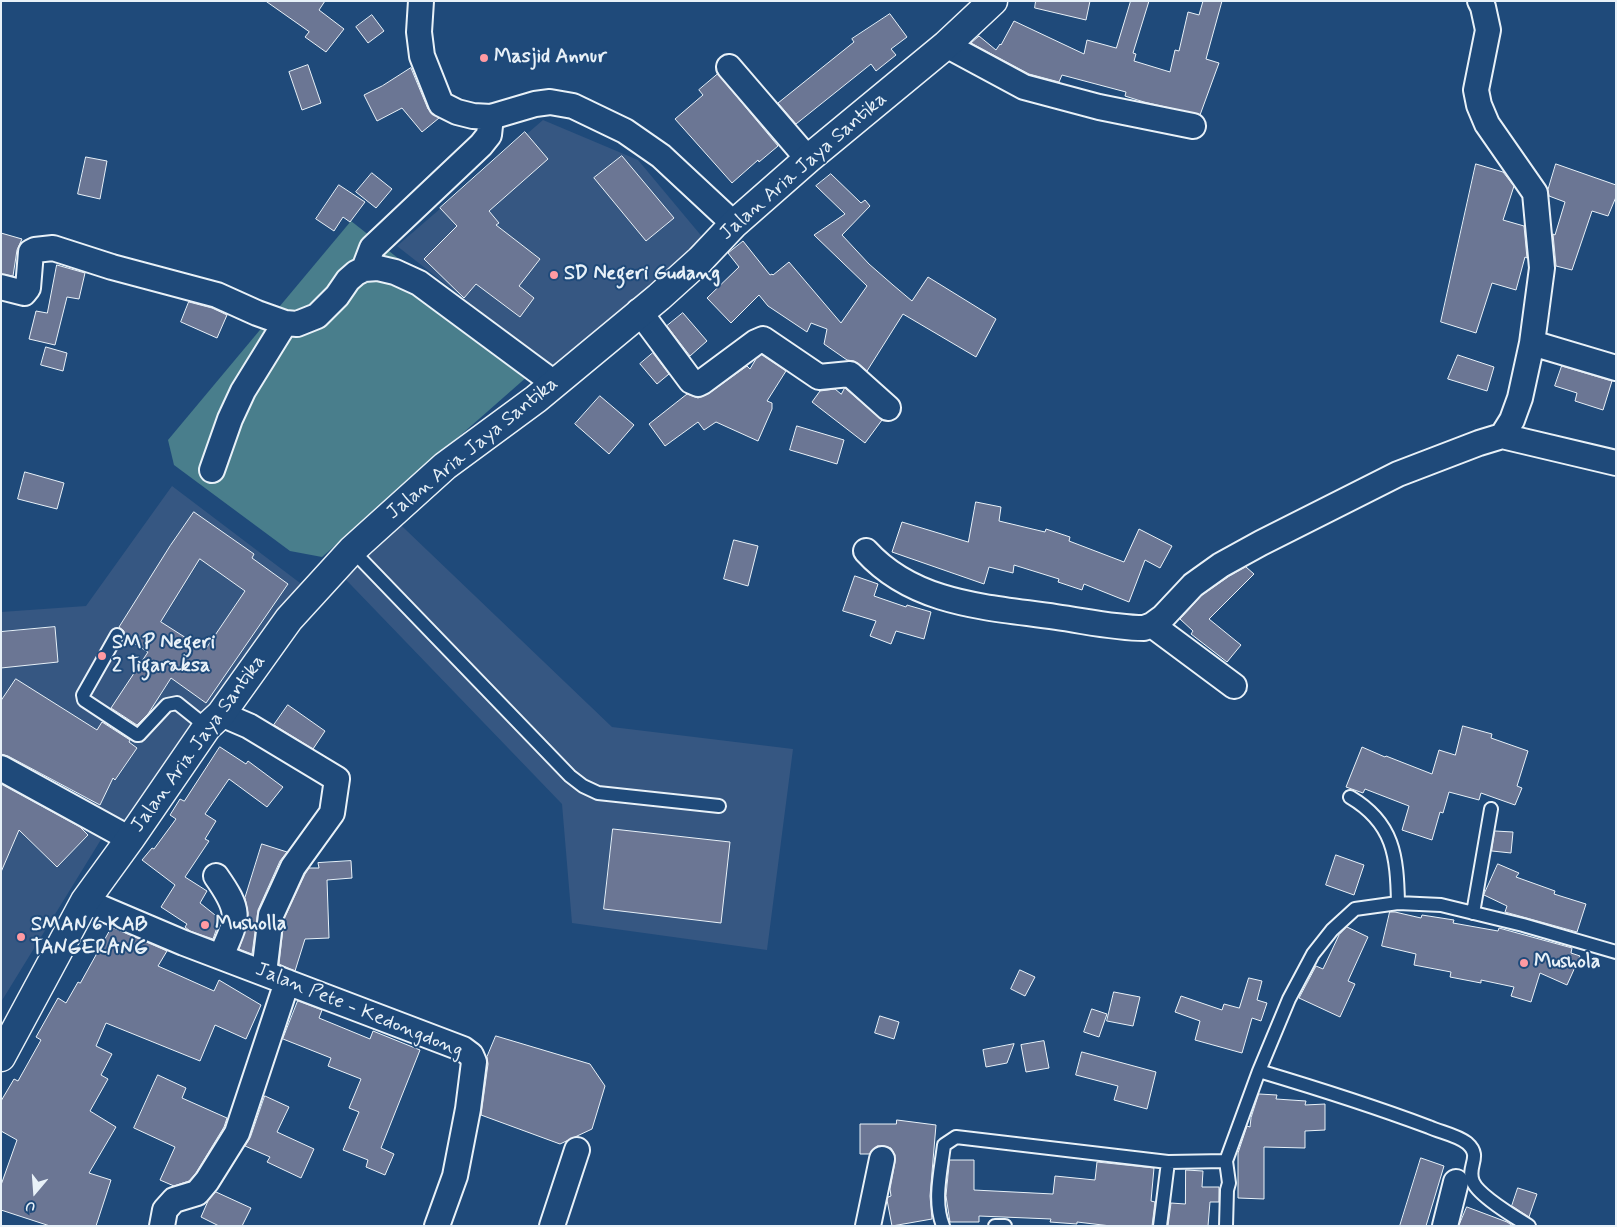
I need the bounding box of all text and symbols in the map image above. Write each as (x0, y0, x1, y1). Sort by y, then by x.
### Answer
place label: Masjid Annur (494, 46, 607, 70)
marker: Masjid Annur (478, 52, 490, 64)
street label: Jalan Aria Jaya Santika (715, 88, 893, 246)
place label: SD Negeri Gudang (564, 263, 720, 287)
marker: SD Negeri Gudang (548, 269, 560, 281)
street label: Jalan Aria Jaya Santika (382, 372, 564, 526)
place label: SMP Negeri 2 Tigaraksa (112, 632, 215, 679)
marker: SMP Negeri 2 Tigaraksa (96, 650, 108, 662)
street label: Jalan Aria Jaya Santika (126, 651, 272, 837)
place label: Musholla (215, 913, 286, 937)
place label: SMAN 6 KAB TANGERANG (31, 914, 148, 961)
marker: Musholla (199, 919, 211, 931)
marker: SMAN 6 KAB TANGERANG (15, 931, 27, 943)
place label: Mushola (1534, 951, 1601, 975)
marker: Mushola (1518, 957, 1530, 969)
street label: Jalan Pete - Kedongdong (252, 958, 466, 1064)
north arrow (10, 1167, 60, 1217)
text: U (23, 1196, 37, 1216)

